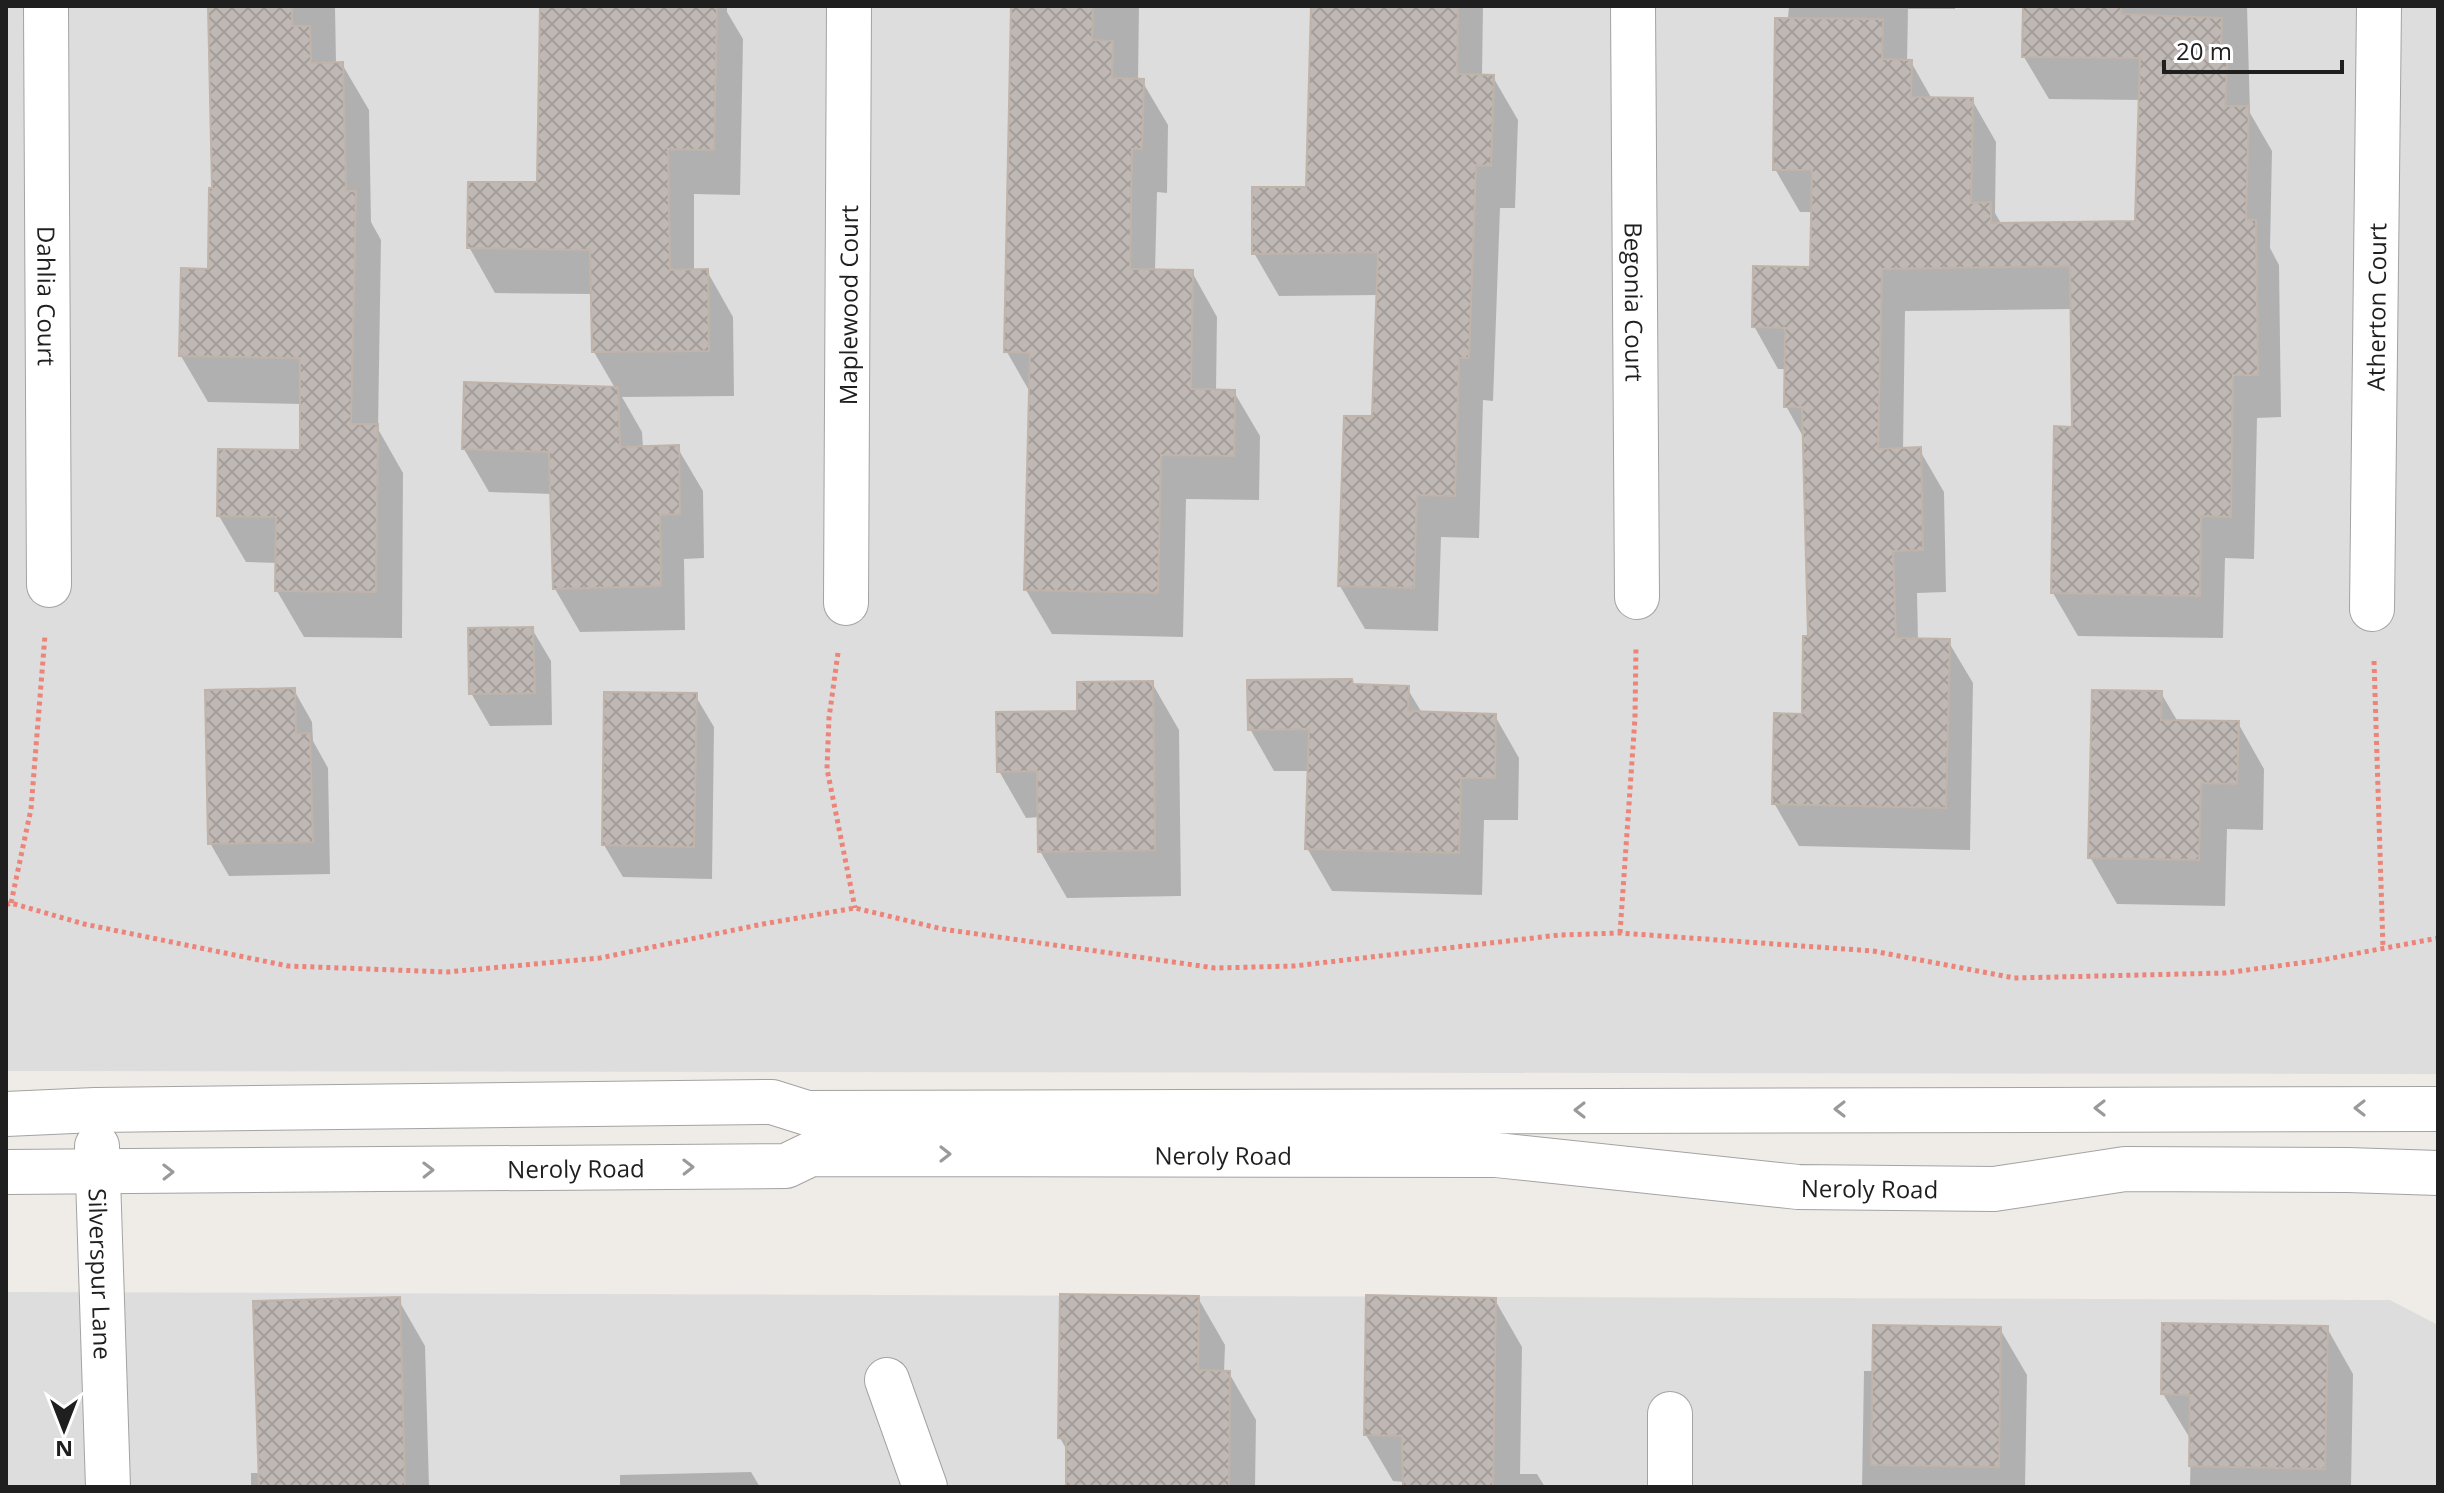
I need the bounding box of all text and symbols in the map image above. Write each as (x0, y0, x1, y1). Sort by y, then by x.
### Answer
scale bar (2164, 24, 2342, 74)
text: 20 m (2176, 34, 2232, 67)
street label: Maplewood Court (830, 205, 865, 405)
street label: Begonia Court (1618, 222, 1652, 382)
street label: Atherton Court (2358, 223, 2393, 391)
street label: Dahlia Court (31, 226, 64, 366)
one-way arrow (2093, 1099, 2106, 1117)
one-way arrow (2353, 1099, 2366, 1117)
one-way arrow (1833, 1100, 1846, 1118)
one-way arrow (1573, 1101, 1586, 1119)
street label: Neroly Road (1155, 1138, 1292, 1171)
one-way arrow (939, 1145, 952, 1163)
street label: Neroly Road (507, 1151, 645, 1185)
one-way arrow (682, 1158, 695, 1176)
one-way arrow (422, 1161, 435, 1178)
one-way arrow (162, 1163, 175, 1181)
street label: Neroly Road (1801, 1171, 1938, 1205)
street label: Silverspur Lane (82, 1188, 120, 1360)
north arrow (24, 1389, 104, 1469)
text: N (55, 1435, 73, 1465)

